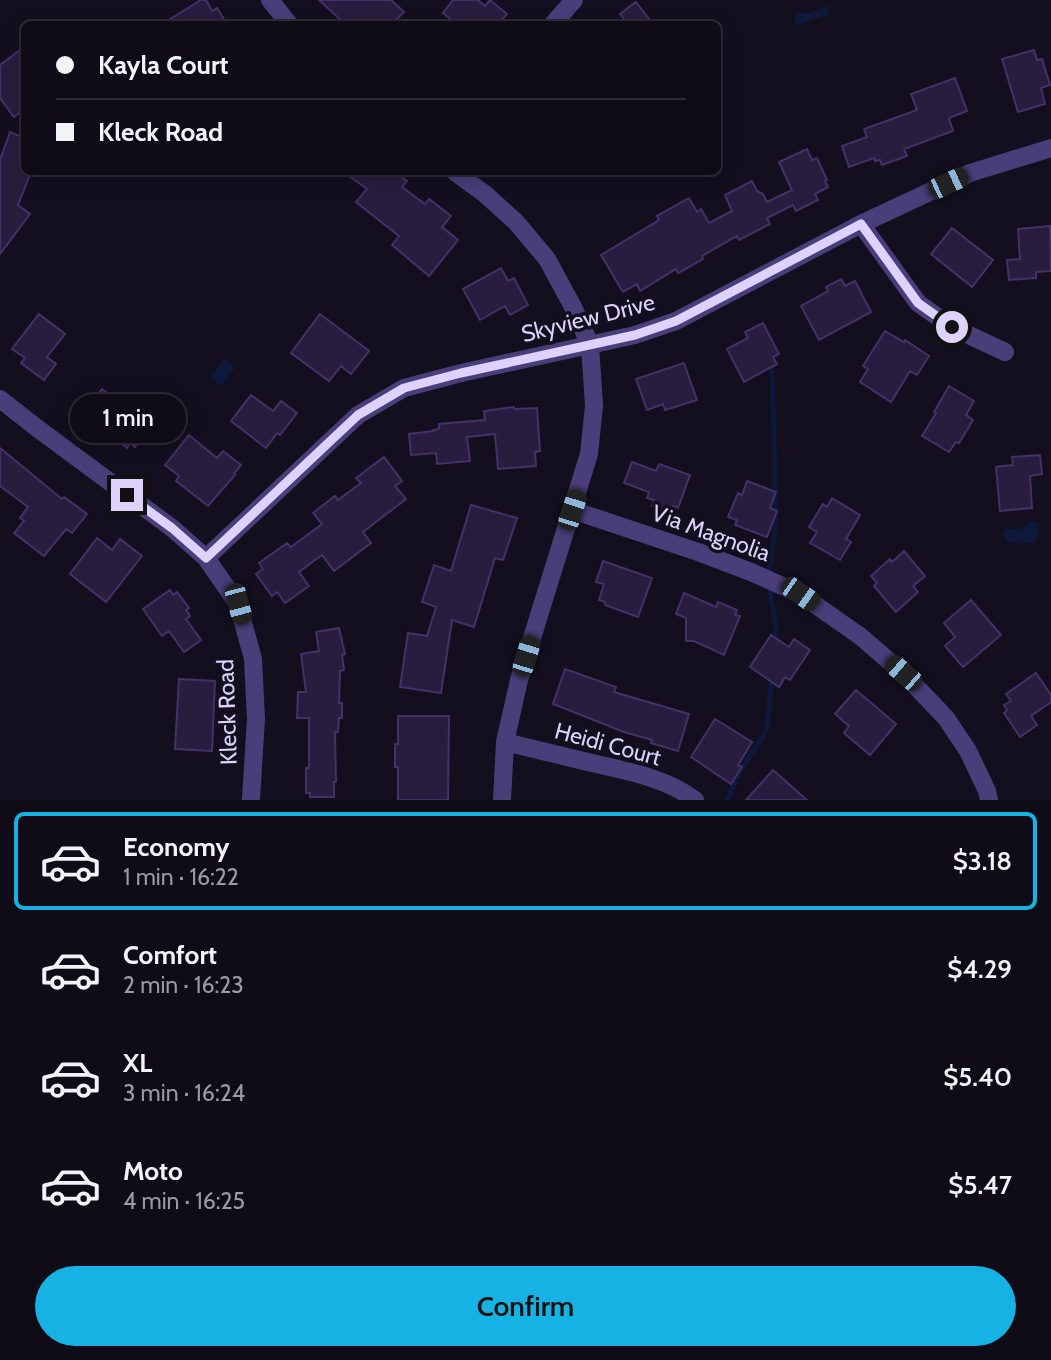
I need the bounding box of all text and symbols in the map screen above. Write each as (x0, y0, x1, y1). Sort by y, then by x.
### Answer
text: Kayla Court (98, 49, 228, 81)
text: Kleck Road (98, 116, 223, 148)
car (925, 165, 972, 201)
street label: Skyview Drive (518, 288, 658, 348)
route start (936, 311, 968, 343)
callout: 1 min (69, 393, 185, 442)
text: 1 min (102, 404, 154, 432)
route end (111, 479, 143, 511)
car (556, 487, 589, 533)
street label: Via Magnolia (648, 499, 774, 567)
car (777, 573, 824, 615)
car (223, 581, 254, 627)
car (510, 633, 543, 679)
car (881, 651, 926, 695)
street label: Kleck Road (211, 659, 243, 765)
street label: Heidi Court (552, 716, 664, 772)
icon: car (39, 830, 102, 893)
text: Economy (123, 831, 229, 863)
text: $3.18 (953, 845, 1012, 877)
text: 1 min · 16:22 (123, 863, 239, 891)
icon: car (39, 938, 102, 1001)
text: Comfort (123, 939, 217, 971)
text: $4.29 (947, 953, 1012, 985)
text: 2 min · 16:23 (123, 971, 244, 999)
icon: car (39, 1046, 102, 1109)
text: XL (123, 1047, 152, 1079)
text: $5.40 (943, 1061, 1012, 1093)
text: 3 min · 16:24 (123, 1079, 245, 1107)
icon: car (39, 1154, 102, 1217)
text: Moto (123, 1155, 183, 1187)
text: $5.47 (948, 1169, 1012, 1201)
text: 4 min · 16:25 (123, 1187, 245, 1215)
button: Confirm (35, 1266, 1016, 1346)

